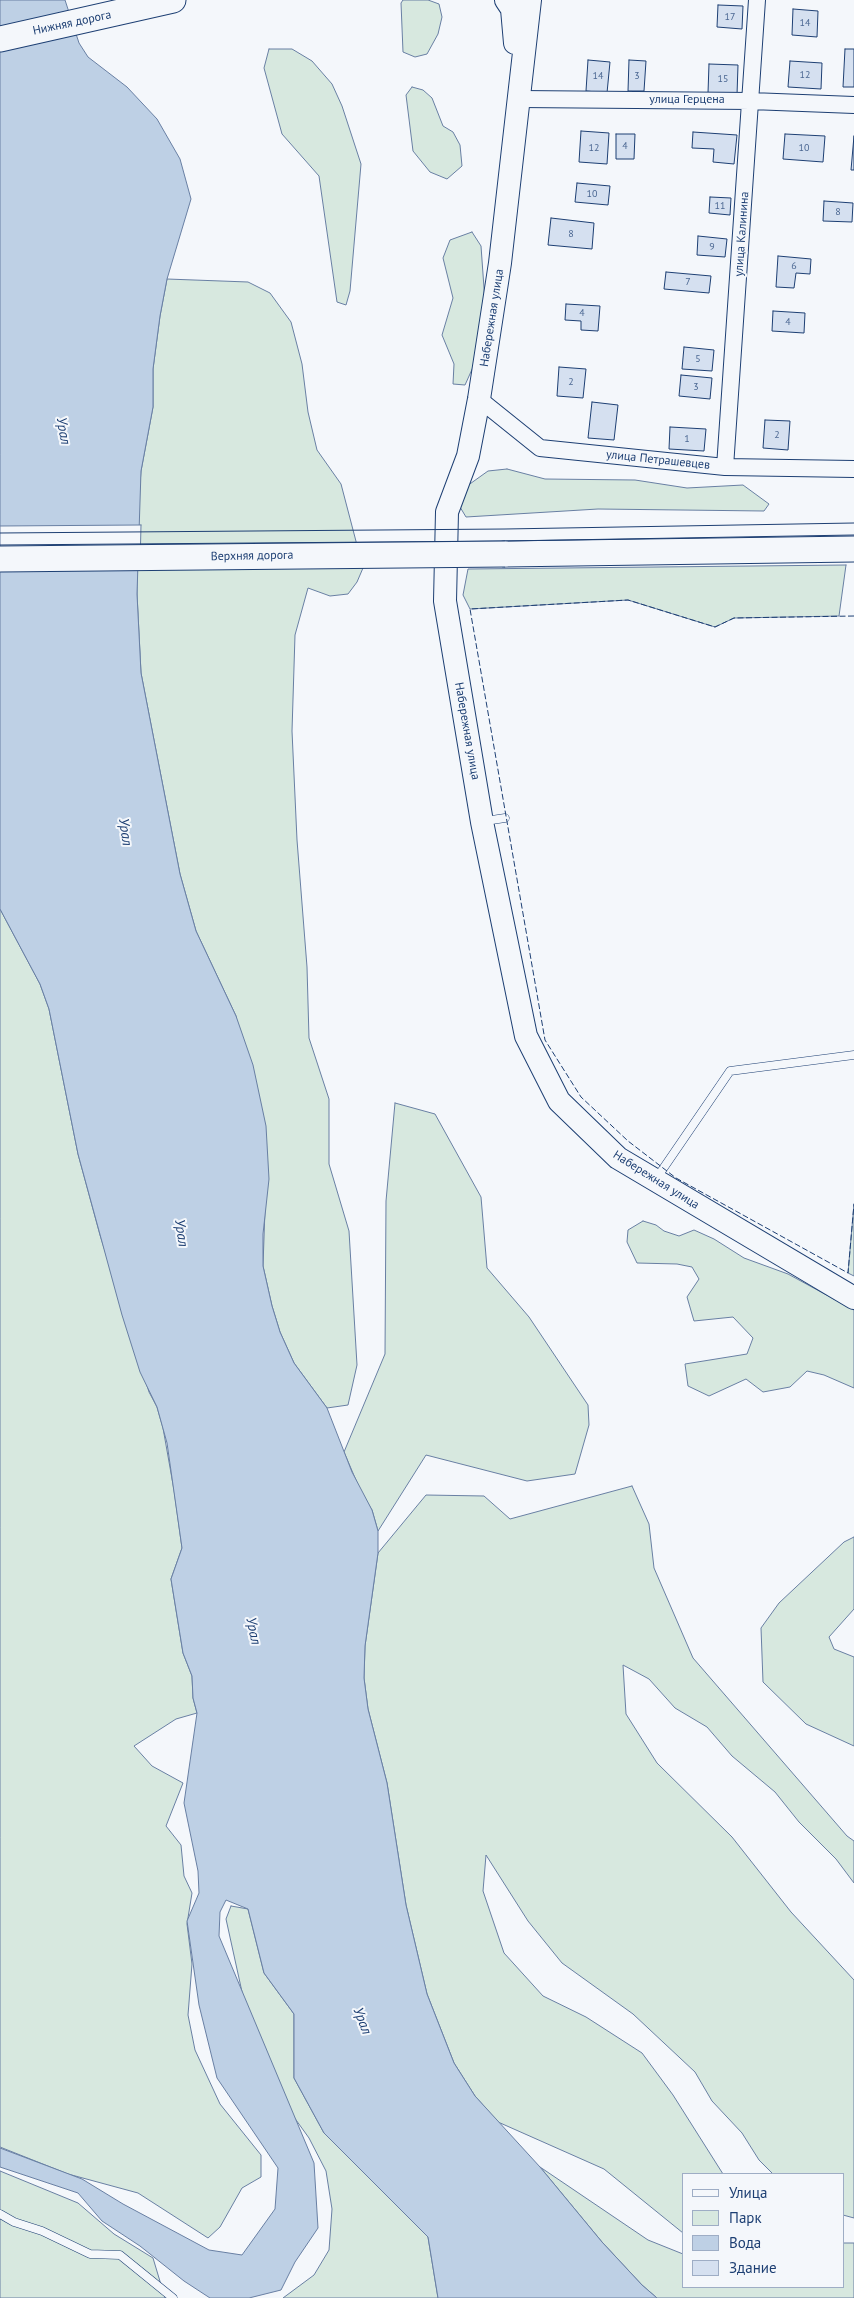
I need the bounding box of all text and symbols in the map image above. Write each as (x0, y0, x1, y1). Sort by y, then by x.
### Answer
street label: Нижняя дорога (31, 8, 113, 38)
house number: 17 (725, 11, 735, 23)
house number: 14 (800, 17, 810, 29)
house number: 12 (800, 69, 810, 81)
house number: 14 (593, 70, 603, 82)
house number: 3 (634, 70, 640, 82)
house number: 15 (718, 73, 728, 85)
street label: улица Герцена (649, 93, 725, 107)
house number: 4 (622, 140, 628, 152)
house number: 12 (589, 142, 599, 154)
house number: 10 (799, 142, 809, 154)
house number: 10 (587, 188, 597, 200)
street label: улица Калинина (732, 191, 752, 277)
house number: 11 (715, 200, 725, 212)
house number: 8 (835, 206, 841, 218)
house number: 8 (568, 228, 574, 240)
house number: 9 (709, 241, 715, 253)
house number: 6 (791, 260, 797, 272)
street label: Набережная улица (477, 268, 507, 368)
house number: 7 (685, 276, 691, 288)
house number: 4 (579, 307, 585, 319)
house number: 4 (785, 316, 791, 328)
house number: 5 (695, 353, 701, 365)
house number: 2 (568, 376, 574, 388)
house number: 3 (693, 381, 699, 393)
water label: Урал (52, 416, 74, 446)
house number: 2 (774, 429, 780, 441)
house number: 1 (684, 433, 690, 445)
street label: улица Петрашевцев (605, 447, 711, 473)
street label: Верхняя дорога (210, 548, 294, 564)
street label: Набережная улица (451, 681, 483, 781)
water label: Урал (115, 817, 135, 847)
street label: Набережная улица (610, 1148, 702, 1212)
water label: Урал (171, 1218, 191, 1248)
water label: Урал (242, 1616, 264, 1646)
water label: Урал (349, 2005, 375, 2037)
legend (682, 2173, 844, 2288)
text: Улица (729, 2183, 767, 2202)
text: Парк (729, 2208, 762, 2227)
text: Вода (729, 2233, 761, 2252)
text: Здание (729, 2258, 777, 2277)

